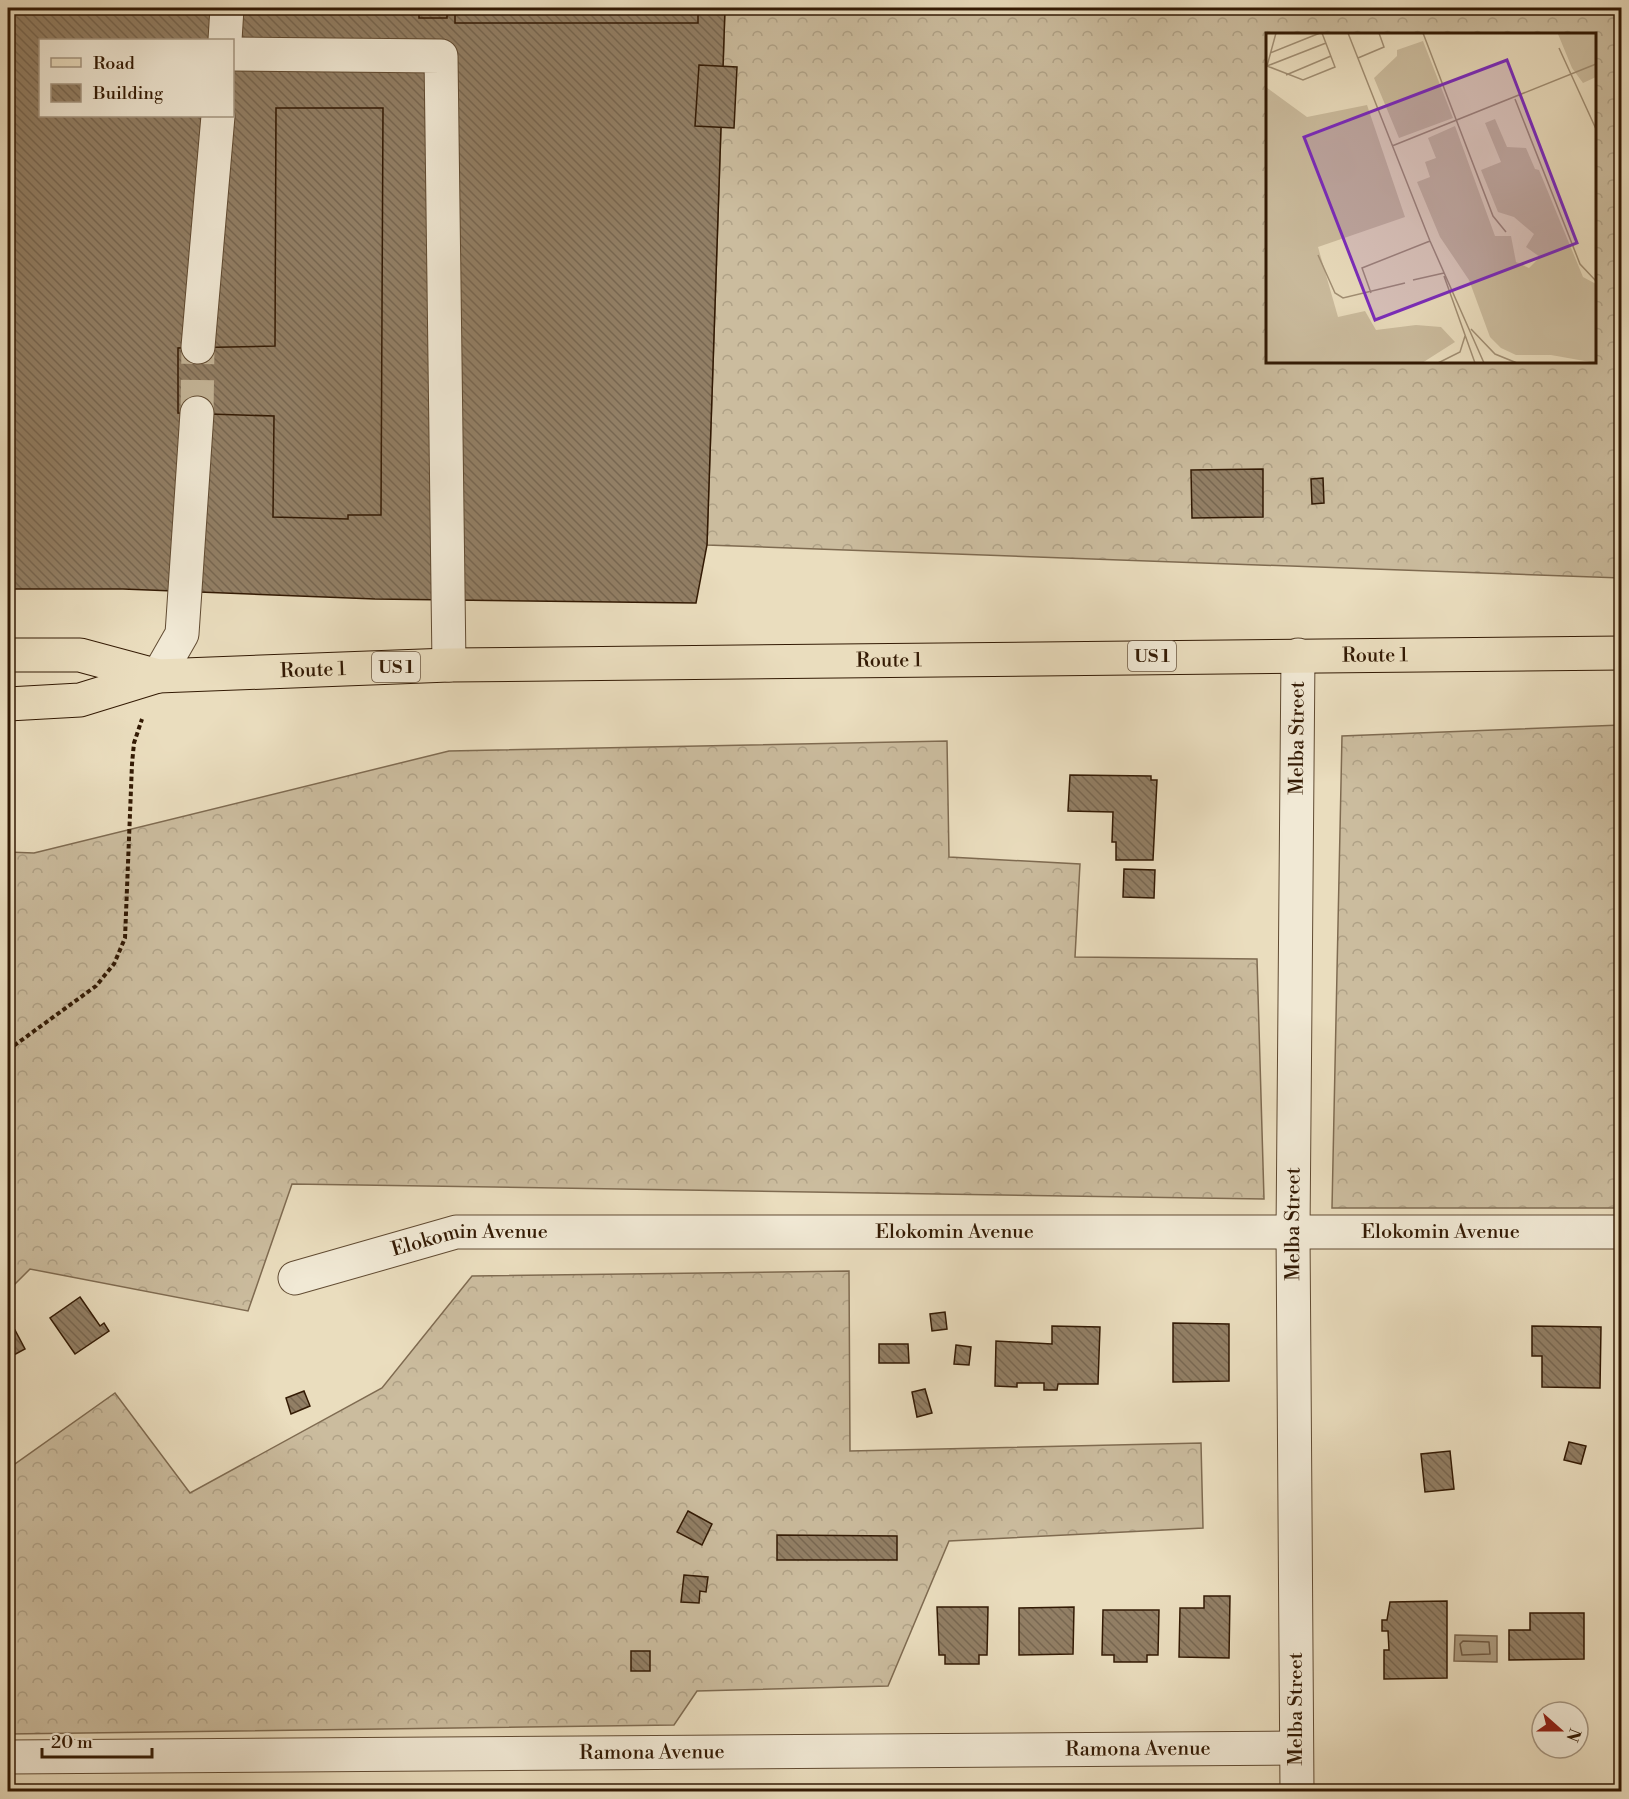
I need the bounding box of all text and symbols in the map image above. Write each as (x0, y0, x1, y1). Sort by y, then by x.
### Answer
inset map (1266, 33, 1596, 363)
legend (39, 39, 234, 117)
text: Road (93, 52, 136, 75)
text: Building (92, 82, 164, 105)
road number: US 1 (1128, 641, 1176, 671)
street label: Route 1 (1342, 643, 1409, 668)
street label: Route 1 (856, 648, 923, 673)
road number: US 1 (372, 652, 420, 682)
street label: Route 1 (280, 656, 347, 684)
street label: Melba Street (1284, 681, 1310, 795)
street label: Melba Street (1280, 1167, 1306, 1281)
street label: Elokomin Avenue (388, 1219, 548, 1262)
street label: Elokomin Avenue (875, 1220, 1034, 1245)
street label: Elokomin Avenue (1361, 1220, 1520, 1245)
street label: Melba Street (1284, 1652, 1309, 1766)
north arrow (1530, 1700, 1590, 1760)
scale bar (42, 1721, 152, 1759)
text: N (1561, 1726, 1585, 1745)
text: 20 m (51, 1731, 93, 1754)
street label: Ramona Avenue (1065, 1736, 1211, 1762)
street label: Ramona Avenue (579, 1739, 725, 1766)

